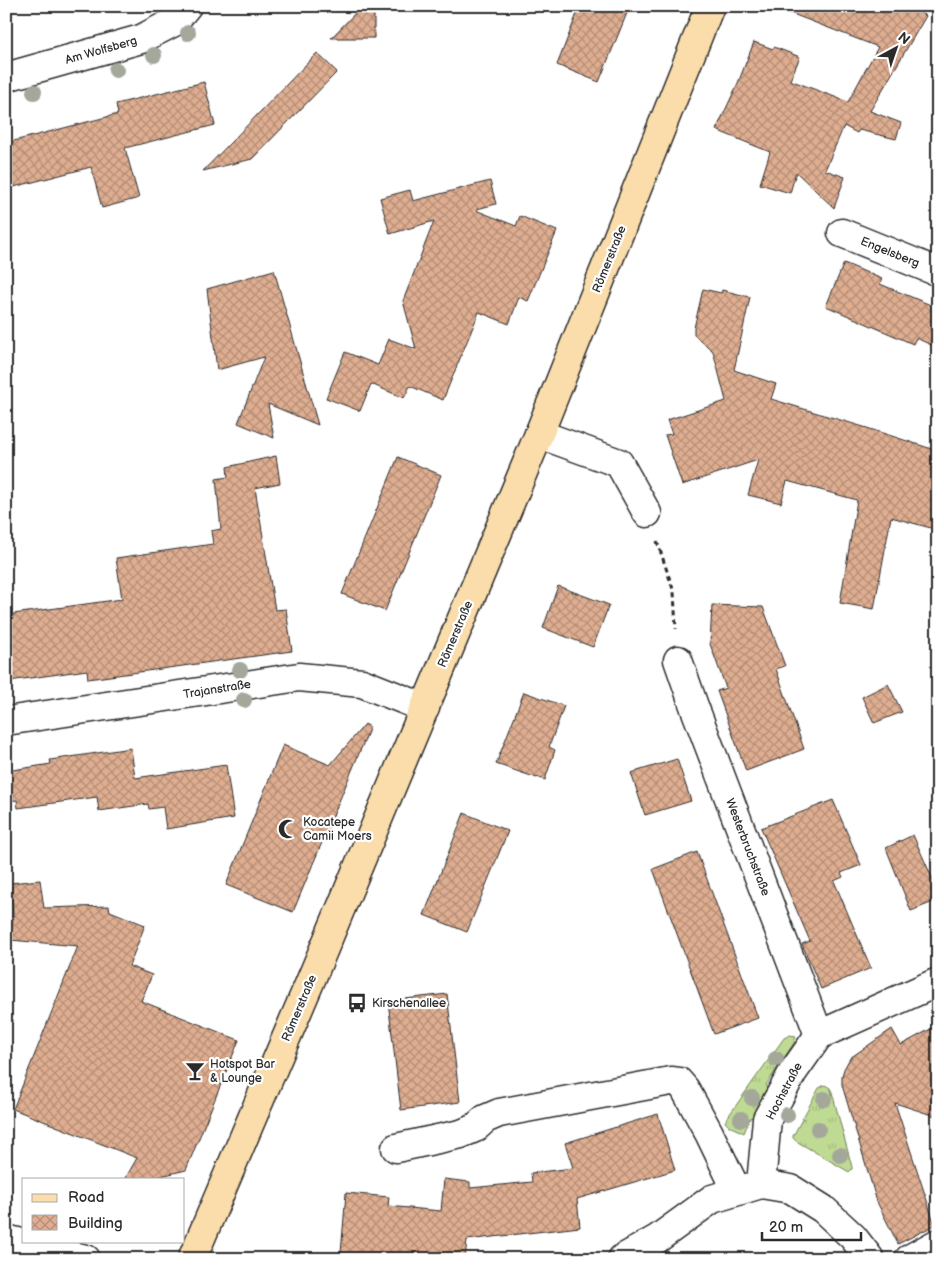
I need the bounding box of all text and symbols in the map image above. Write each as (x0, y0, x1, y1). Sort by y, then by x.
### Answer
north arrow (872, 22, 922, 72)
text: N (895, 29, 914, 48)
street label: Am Wolfsberg (64, 33, 139, 68)
street label: Römerstraße (589, 223, 630, 295)
street label: Engelsberg (858, 234, 922, 271)
street label: Römerstraße (435, 599, 476, 670)
street label: Trajanstraße (182, 677, 252, 702)
street label: Westerbruchstraße (722, 796, 773, 898)
place label: Kocatepe Camii Moers (303, 815, 372, 844)
mosque icon: Kocatepe Camii Moers (277, 818, 299, 840)
street label: Römerstraße (279, 973, 320, 1044)
bus stop icon: Kirschenallee (346, 992, 368, 1014)
place label: Kirschenallee (372, 996, 446, 1011)
place label: Hotspot Bar & Lounge (210, 1057, 276, 1086)
bar icon: Hotspot Bar & Lounge (184, 1060, 206, 1082)
street label: Hochstraße (763, 1060, 806, 1123)
legend (22, 1178, 185, 1242)
text: Road (68, 1188, 104, 1207)
scale bar (762, 1210, 860, 1242)
text: Building (68, 1214, 123, 1233)
text: 20 m (769, 1218, 803, 1237)

